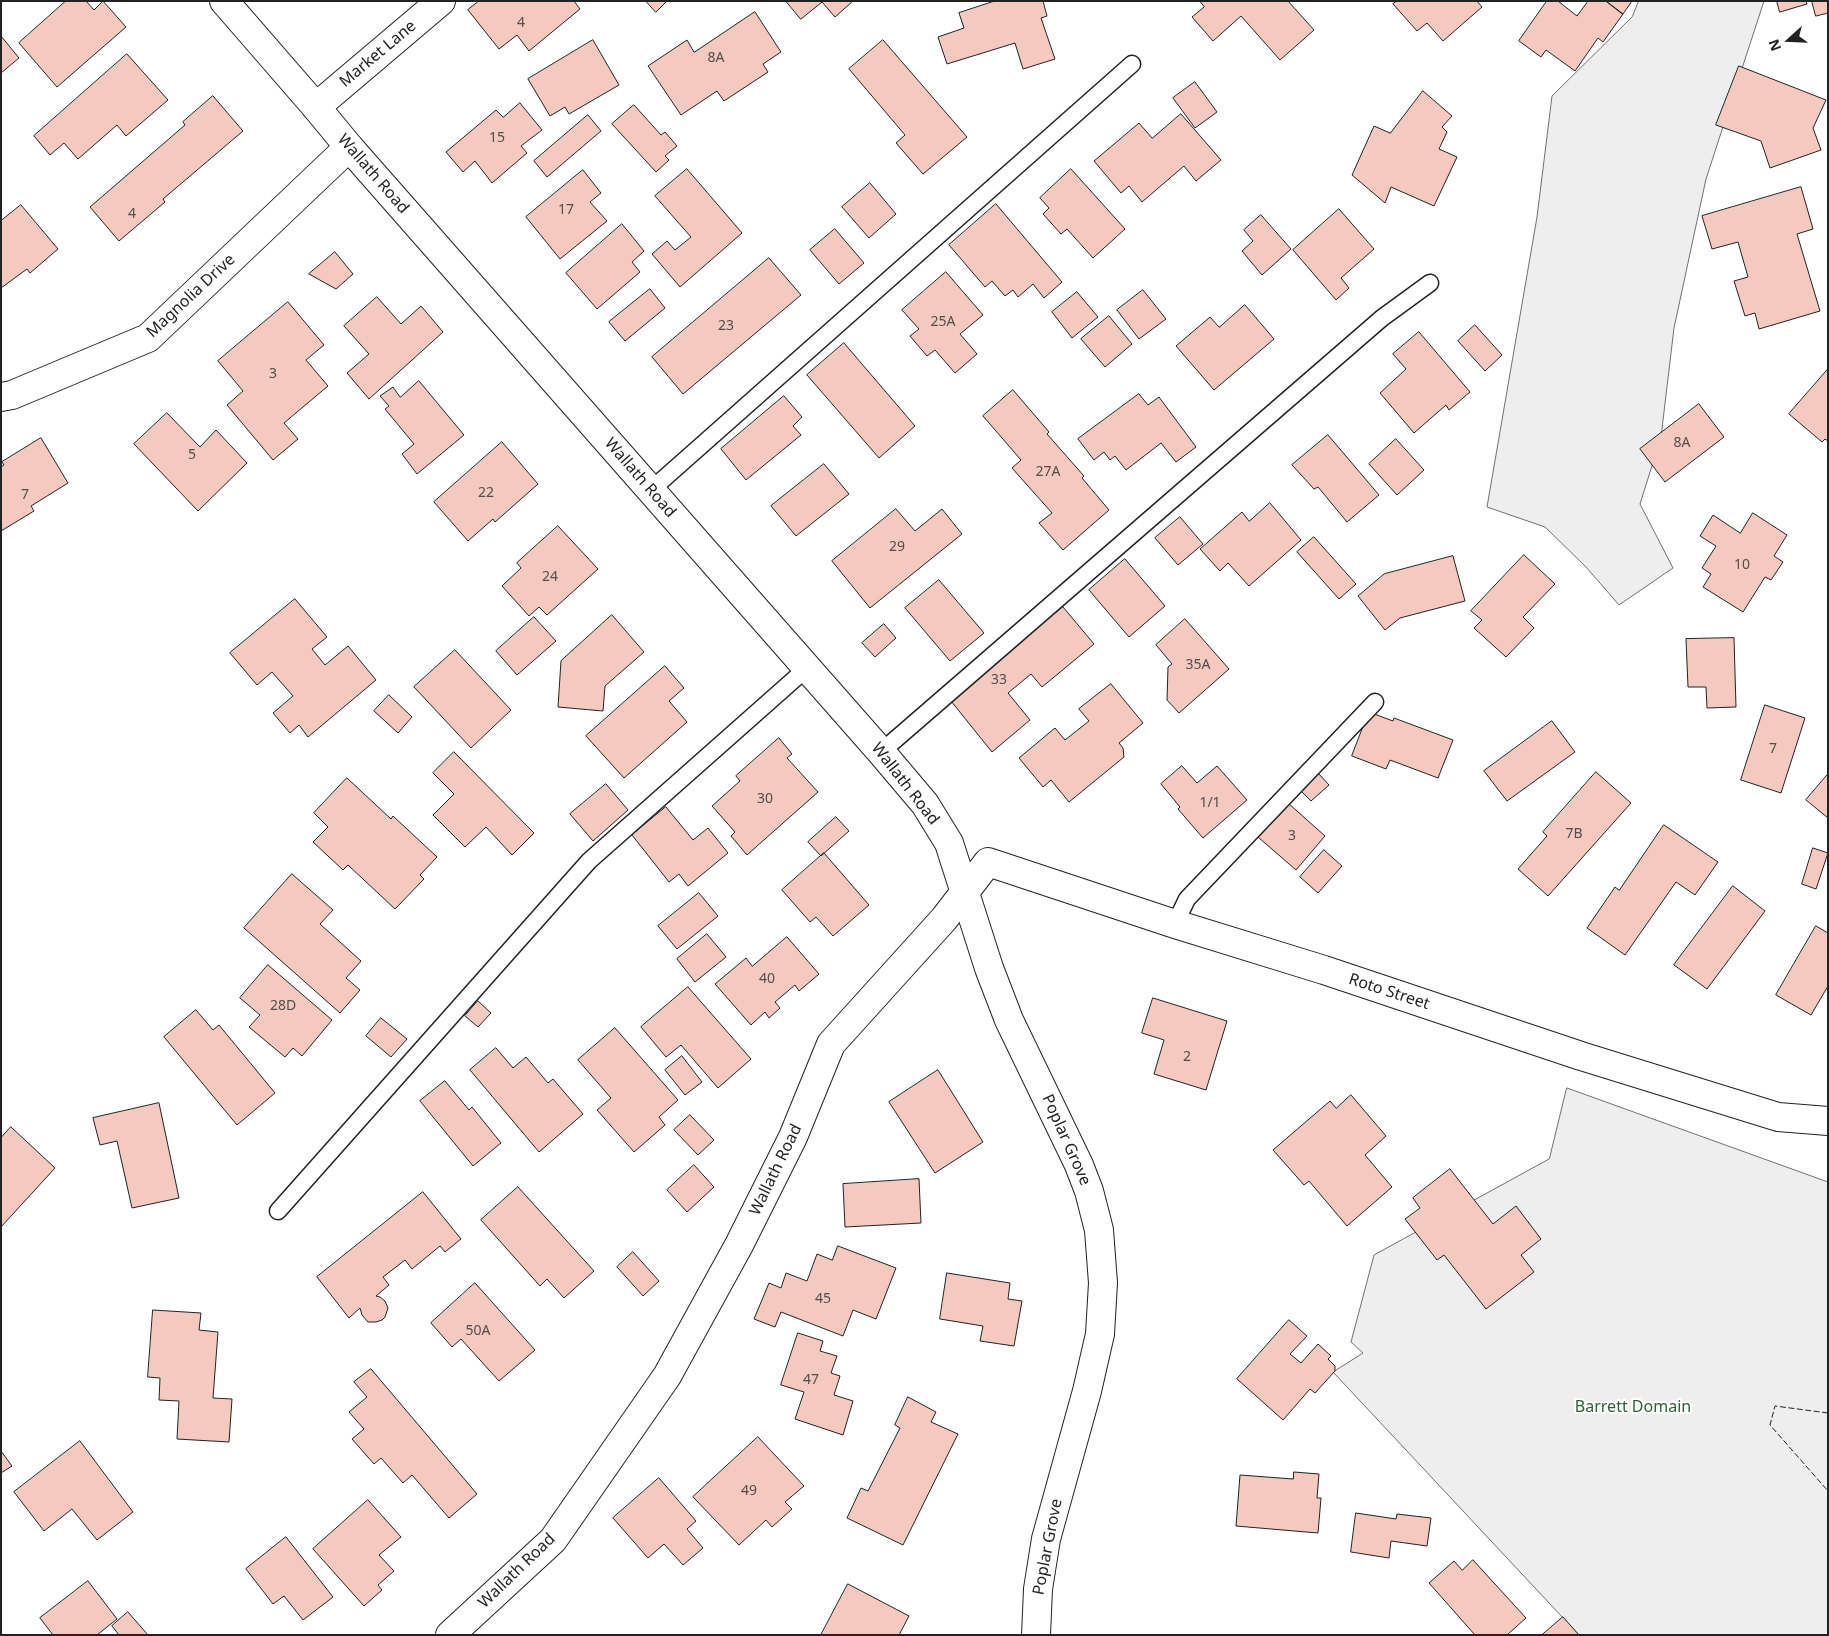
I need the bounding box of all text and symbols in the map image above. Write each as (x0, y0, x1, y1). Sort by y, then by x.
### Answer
house number: 4 (517, 15, 525, 31)
north arrow (1764, 15, 1814, 65)
street label: Market Lane (336, 16, 420, 92)
text: N (1764, 37, 1785, 54)
house number: 8A (708, 50, 724, 66)
street label: Wallath Road (333, 130, 413, 218)
house number: 15 (489, 130, 505, 146)
house number: 17 (558, 202, 574, 218)
house number: 4 (128, 206, 136, 222)
street label: Magnolia Drive (143, 250, 239, 342)
house number: 25A (931, 314, 955, 330)
house number: 23 (718, 318, 734, 334)
house number: 3 (269, 366, 277, 382)
street label: Wallath Road (600, 434, 680, 522)
house number: 8A (1674, 435, 1690, 451)
house number: 5 (188, 447, 196, 463)
house number: 27A (1036, 464, 1060, 480)
house number: 22 (478, 485, 494, 501)
house number: 7 (21, 487, 29, 503)
house number: 29 (889, 539, 905, 555)
house number: 10 (1734, 557, 1750, 573)
house number: 24 (542, 569, 558, 585)
house number: 35A (1186, 657, 1210, 673)
house number: 33 (991, 672, 1007, 688)
street label: Wallath Road (867, 739, 943, 829)
house number: 7 (1769, 741, 1777, 757)
house number: 30 (757, 791, 773, 807)
house number: 1/1 (1199, 795, 1221, 811)
house number: 7B (1565, 826, 1583, 842)
house number: 3 (1288, 828, 1296, 844)
street label: Roto Street (1346, 970, 1432, 1014)
house number: 40 (759, 971, 775, 987)
house number: 28D (270, 998, 296, 1014)
house number: 2 (1183, 1049, 1191, 1065)
street label: Poplar Grove (1037, 1092, 1095, 1188)
street label: Wallath Road (746, 1121, 806, 1219)
house number: 45 (815, 1291, 831, 1307)
house number: 50A (466, 1323, 490, 1339)
house number: 47 (803, 1372, 819, 1388)
park label: Barrett Domain (1575, 1397, 1691, 1417)
house number: 49 (741, 1483, 757, 1499)
street label: Poplar Grove (1029, 1497, 1067, 1597)
street label: Wallath Road (475, 1530, 559, 1612)

